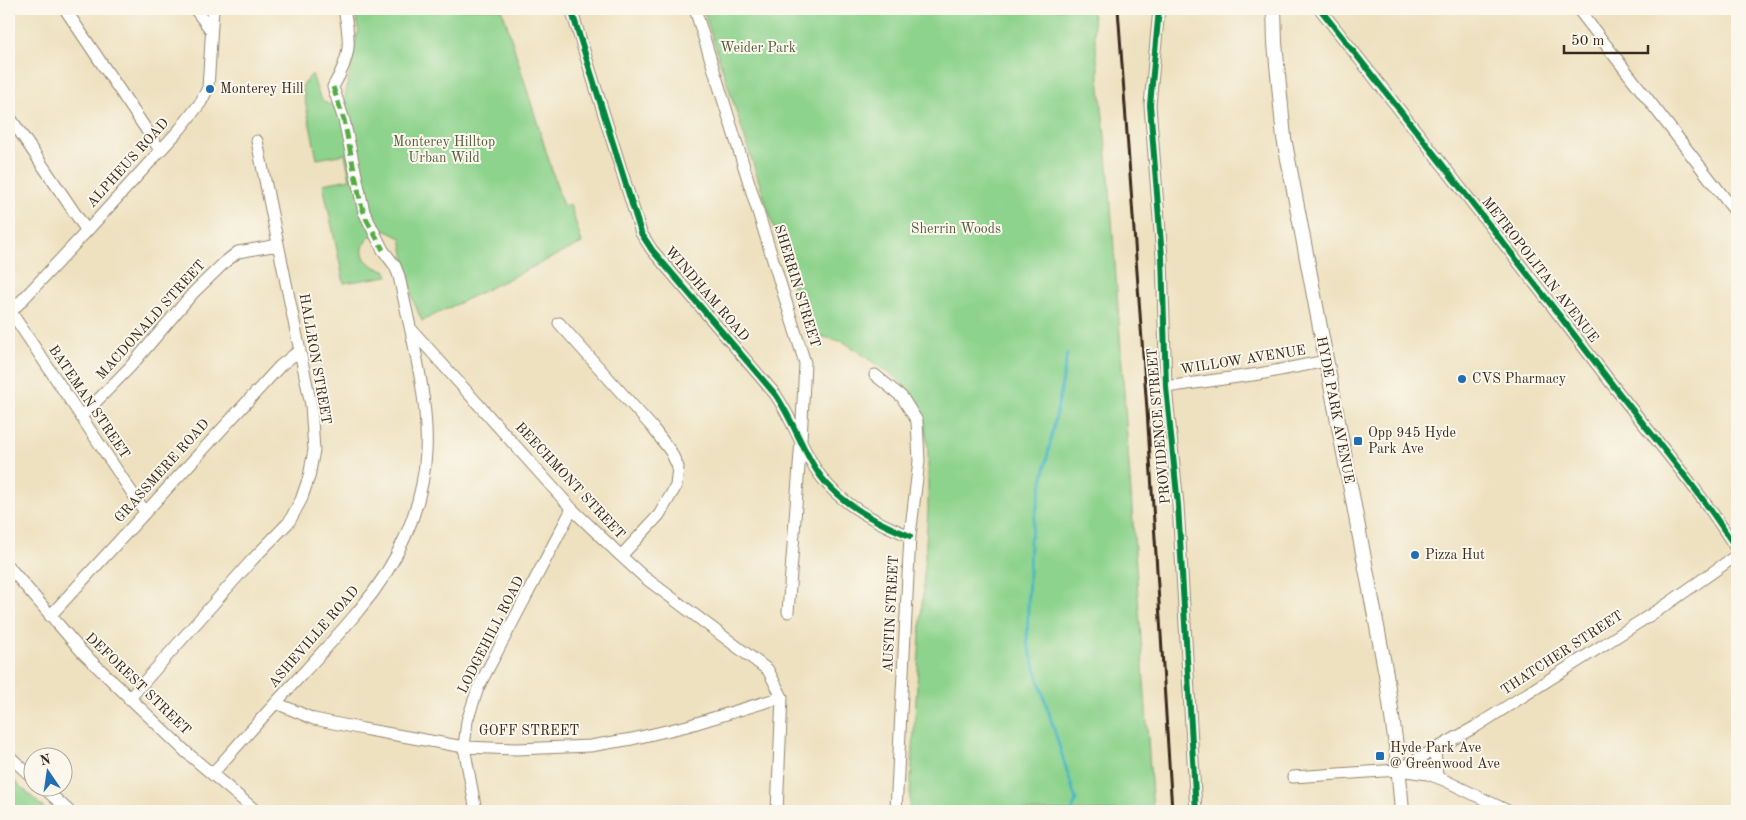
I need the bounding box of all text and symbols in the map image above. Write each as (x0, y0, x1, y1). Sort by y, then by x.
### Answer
scale bar (1564, 22, 1647, 54)
text: 50 m (1571, 34, 1605, 49)
park label: Weider Park (720, 41, 796, 55)
place label: Monterey Hill (220, 82, 304, 96)
marker: Monterey Hill (204, 83, 216, 95)
street label: ALPHEUS ROAD (85, 116, 172, 210)
park label: Monterey Hilltop Urban Wild (393, 135, 495, 165)
street label: METROPOLITAN AVENUE (1479, 195, 1601, 345)
park label: Sherrin Woods (911, 222, 1001, 236)
street label: SHERRIN STREET (772, 223, 822, 349)
street label: WINDHAM ROAD (662, 244, 752, 344)
street label: MACDONALD STREET (94, 258, 208, 382)
street label: HALLRON STREET (297, 292, 333, 426)
street label: HYDE PARK AVENUE (1314, 335, 1356, 485)
street label: BATEMAN STREET (46, 343, 132, 461)
street label: WILLOW AVENUE (1179, 343, 1307, 377)
street label: PROVIDENCE STREET (1145, 347, 1173, 505)
place label: CVS Pharmacy (1472, 372, 1567, 386)
marker: CVS Pharmacy (1456, 373, 1468, 385)
street label: GRASSMERE ROAD (112, 417, 212, 525)
street label: BEECHMONT STREET (512, 420, 628, 542)
place label: Opp 945 Hyde Park Ave (1368, 426, 1456, 456)
marker: Opp 945 Hyde Park Ave (1352, 435, 1364, 447)
place label: Pizza Hut (1425, 548, 1485, 562)
marker: Pizza Hut (1409, 549, 1421, 561)
street label: AUSTIN STREET (881, 555, 901, 673)
street label: LODGEHILL ROAD (455, 574, 527, 696)
street label: ASHEVILLE ROAD (266, 584, 362, 690)
street label: THATCHER STREET (1498, 608, 1626, 698)
street label: DEFOREST STREET (83, 630, 193, 738)
street label: GOFF STREET (479, 724, 579, 738)
place label: Hyde Park Ave @ Greenwood Ave (1390, 741, 1500, 771)
north arrow (22, 748, 72, 798)
marker: Hyde Park Ave @ Greenwood Ave (1374, 750, 1386, 762)
text: N (39, 752, 52, 768)

